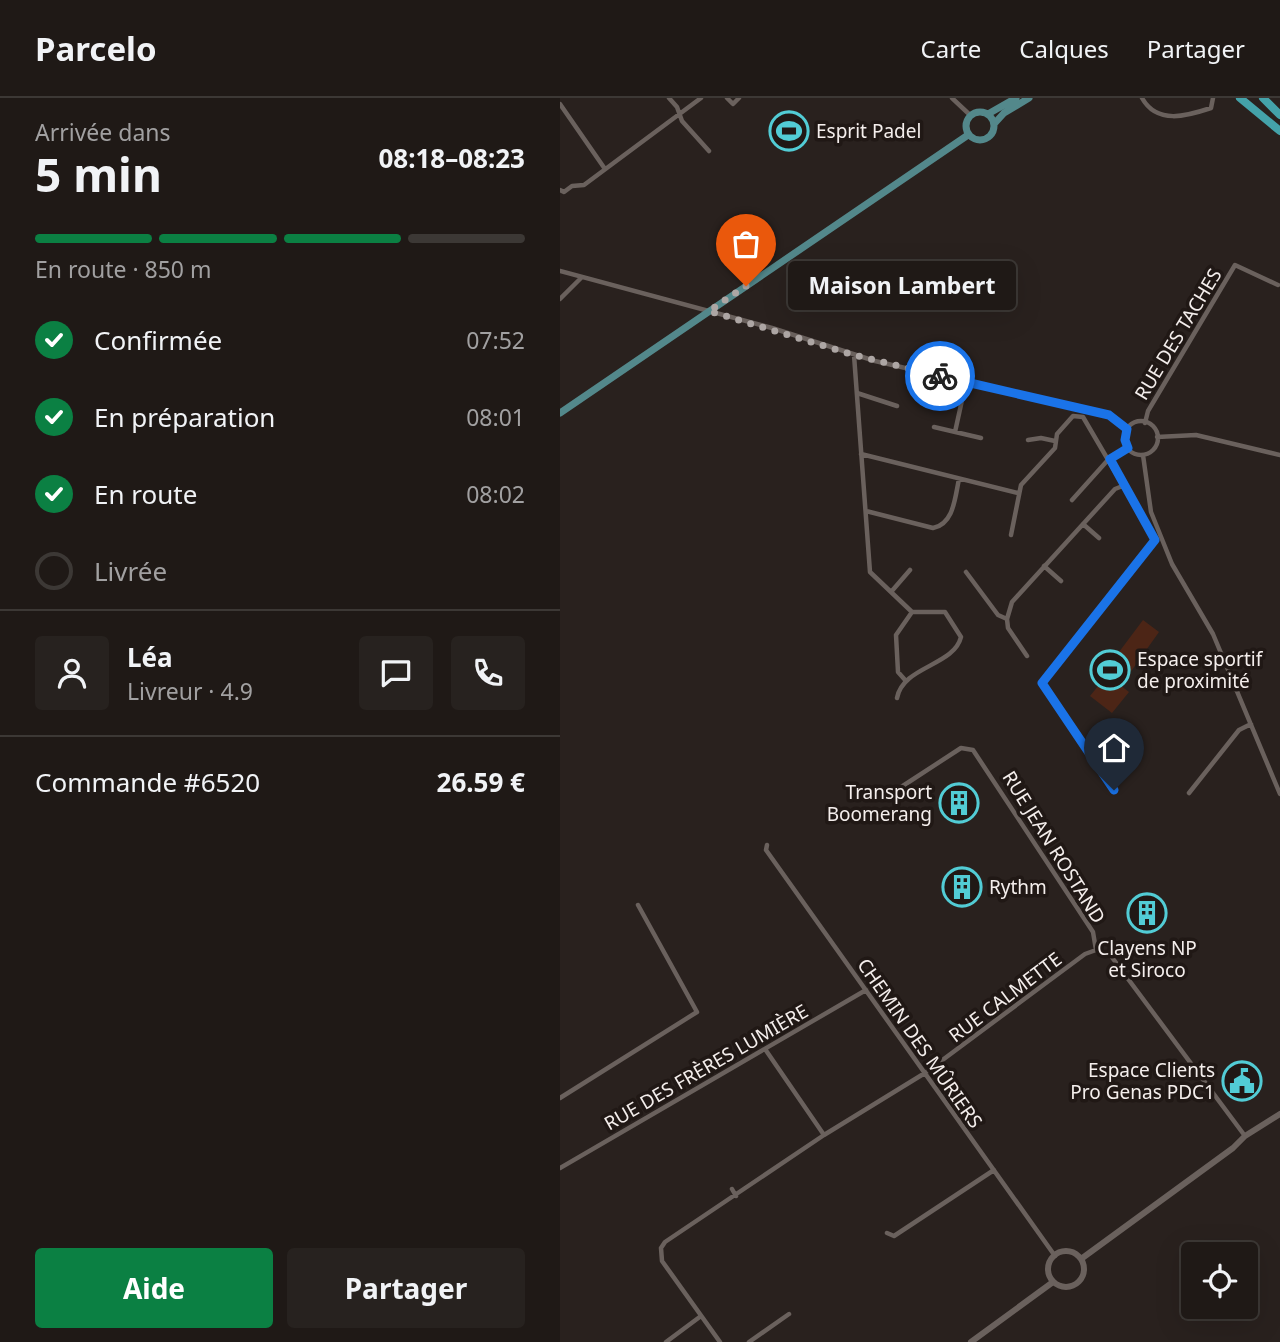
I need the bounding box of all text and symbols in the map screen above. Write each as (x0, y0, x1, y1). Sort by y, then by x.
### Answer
text: Parcelo (35, 26, 157, 71)
text: Carte (921, 32, 981, 65)
text: Calques (1019, 32, 1109, 65)
text: Partager (1147, 32, 1245, 65)
sports icon: Esprit Padel (768, 110, 810, 152)
text: Arrivée dans (35, 116, 171, 148)
place label: Esprit Padel (816, 118, 921, 144)
text: 08:18–08:23 (378, 140, 525, 176)
text: 5 min (35, 143, 162, 205)
pin (716, 214, 776, 286)
icon: bag (727, 225, 765, 263)
text: En route · 850 m (35, 253, 212, 285)
callout: Maison Lambert (788, 262, 1016, 310)
street label: RUE DES TACHES (1128, 263, 1228, 405)
text: Maison Lambert (809, 269, 995, 301)
icon: check (35, 321, 73, 359)
text: Confirmée (94, 322, 222, 358)
text: 07:52 (466, 324, 525, 356)
courier (905, 341, 975, 411)
icon: bike (921, 357, 959, 395)
icon: check (35, 398, 73, 436)
text: En préparation (94, 399, 275, 435)
text: 08:01 (466, 401, 525, 433)
icon: check (35, 475, 73, 513)
text: En route (94, 476, 197, 512)
text: 08:02 (466, 478, 525, 510)
text: Livrée (94, 553, 167, 589)
button: person (35, 636, 109, 710)
button: chat (359, 636, 433, 710)
button: phone (451, 636, 525, 710)
text: Léa (127, 639, 173, 675)
place label: Espace sportif de proximité (1137, 646, 1264, 694)
sports icon: Espace sportif de proximité (1089, 649, 1131, 691)
text: Livreur · 4.9 (127, 675, 253, 707)
pin (1084, 718, 1144, 790)
icon: home (1095, 729, 1133, 767)
text: Commande #6520 (35, 764, 260, 800)
text: 26.59 € (437, 764, 525, 800)
street label: RUE JEAN ROSTAND (997, 766, 1111, 928)
place label: Transport Boomerang (827, 779, 932, 827)
building icon: Transport Boomerang (938, 782, 980, 824)
building icon: Rythm (941, 866, 983, 908)
place label: Rythm (989, 874, 1047, 900)
building icon: Clayens NP et Siroco (1126, 892, 1168, 934)
place label: Clayens NP et Siroco (1097, 935, 1197, 983)
street label: RUE CALMETTE (943, 946, 1067, 1048)
street label: CHEMIN DES MÛRIERS (852, 953, 988, 1133)
street label: RUE DES FRÈRES LUMIÈRE (599, 998, 813, 1136)
place label: Espace Clients Pro Genas PDC1 (1070, 1057, 1215, 1105)
public building icon: Espace Clients Pro Genas PDC1 (1221, 1060, 1263, 1102)
map controls (1181, 1242, 1258, 1319)
button: locate (1181, 1242, 1258, 1319)
button: Aide (35, 1248, 273, 1328)
button: Partager (287, 1248, 525, 1328)

